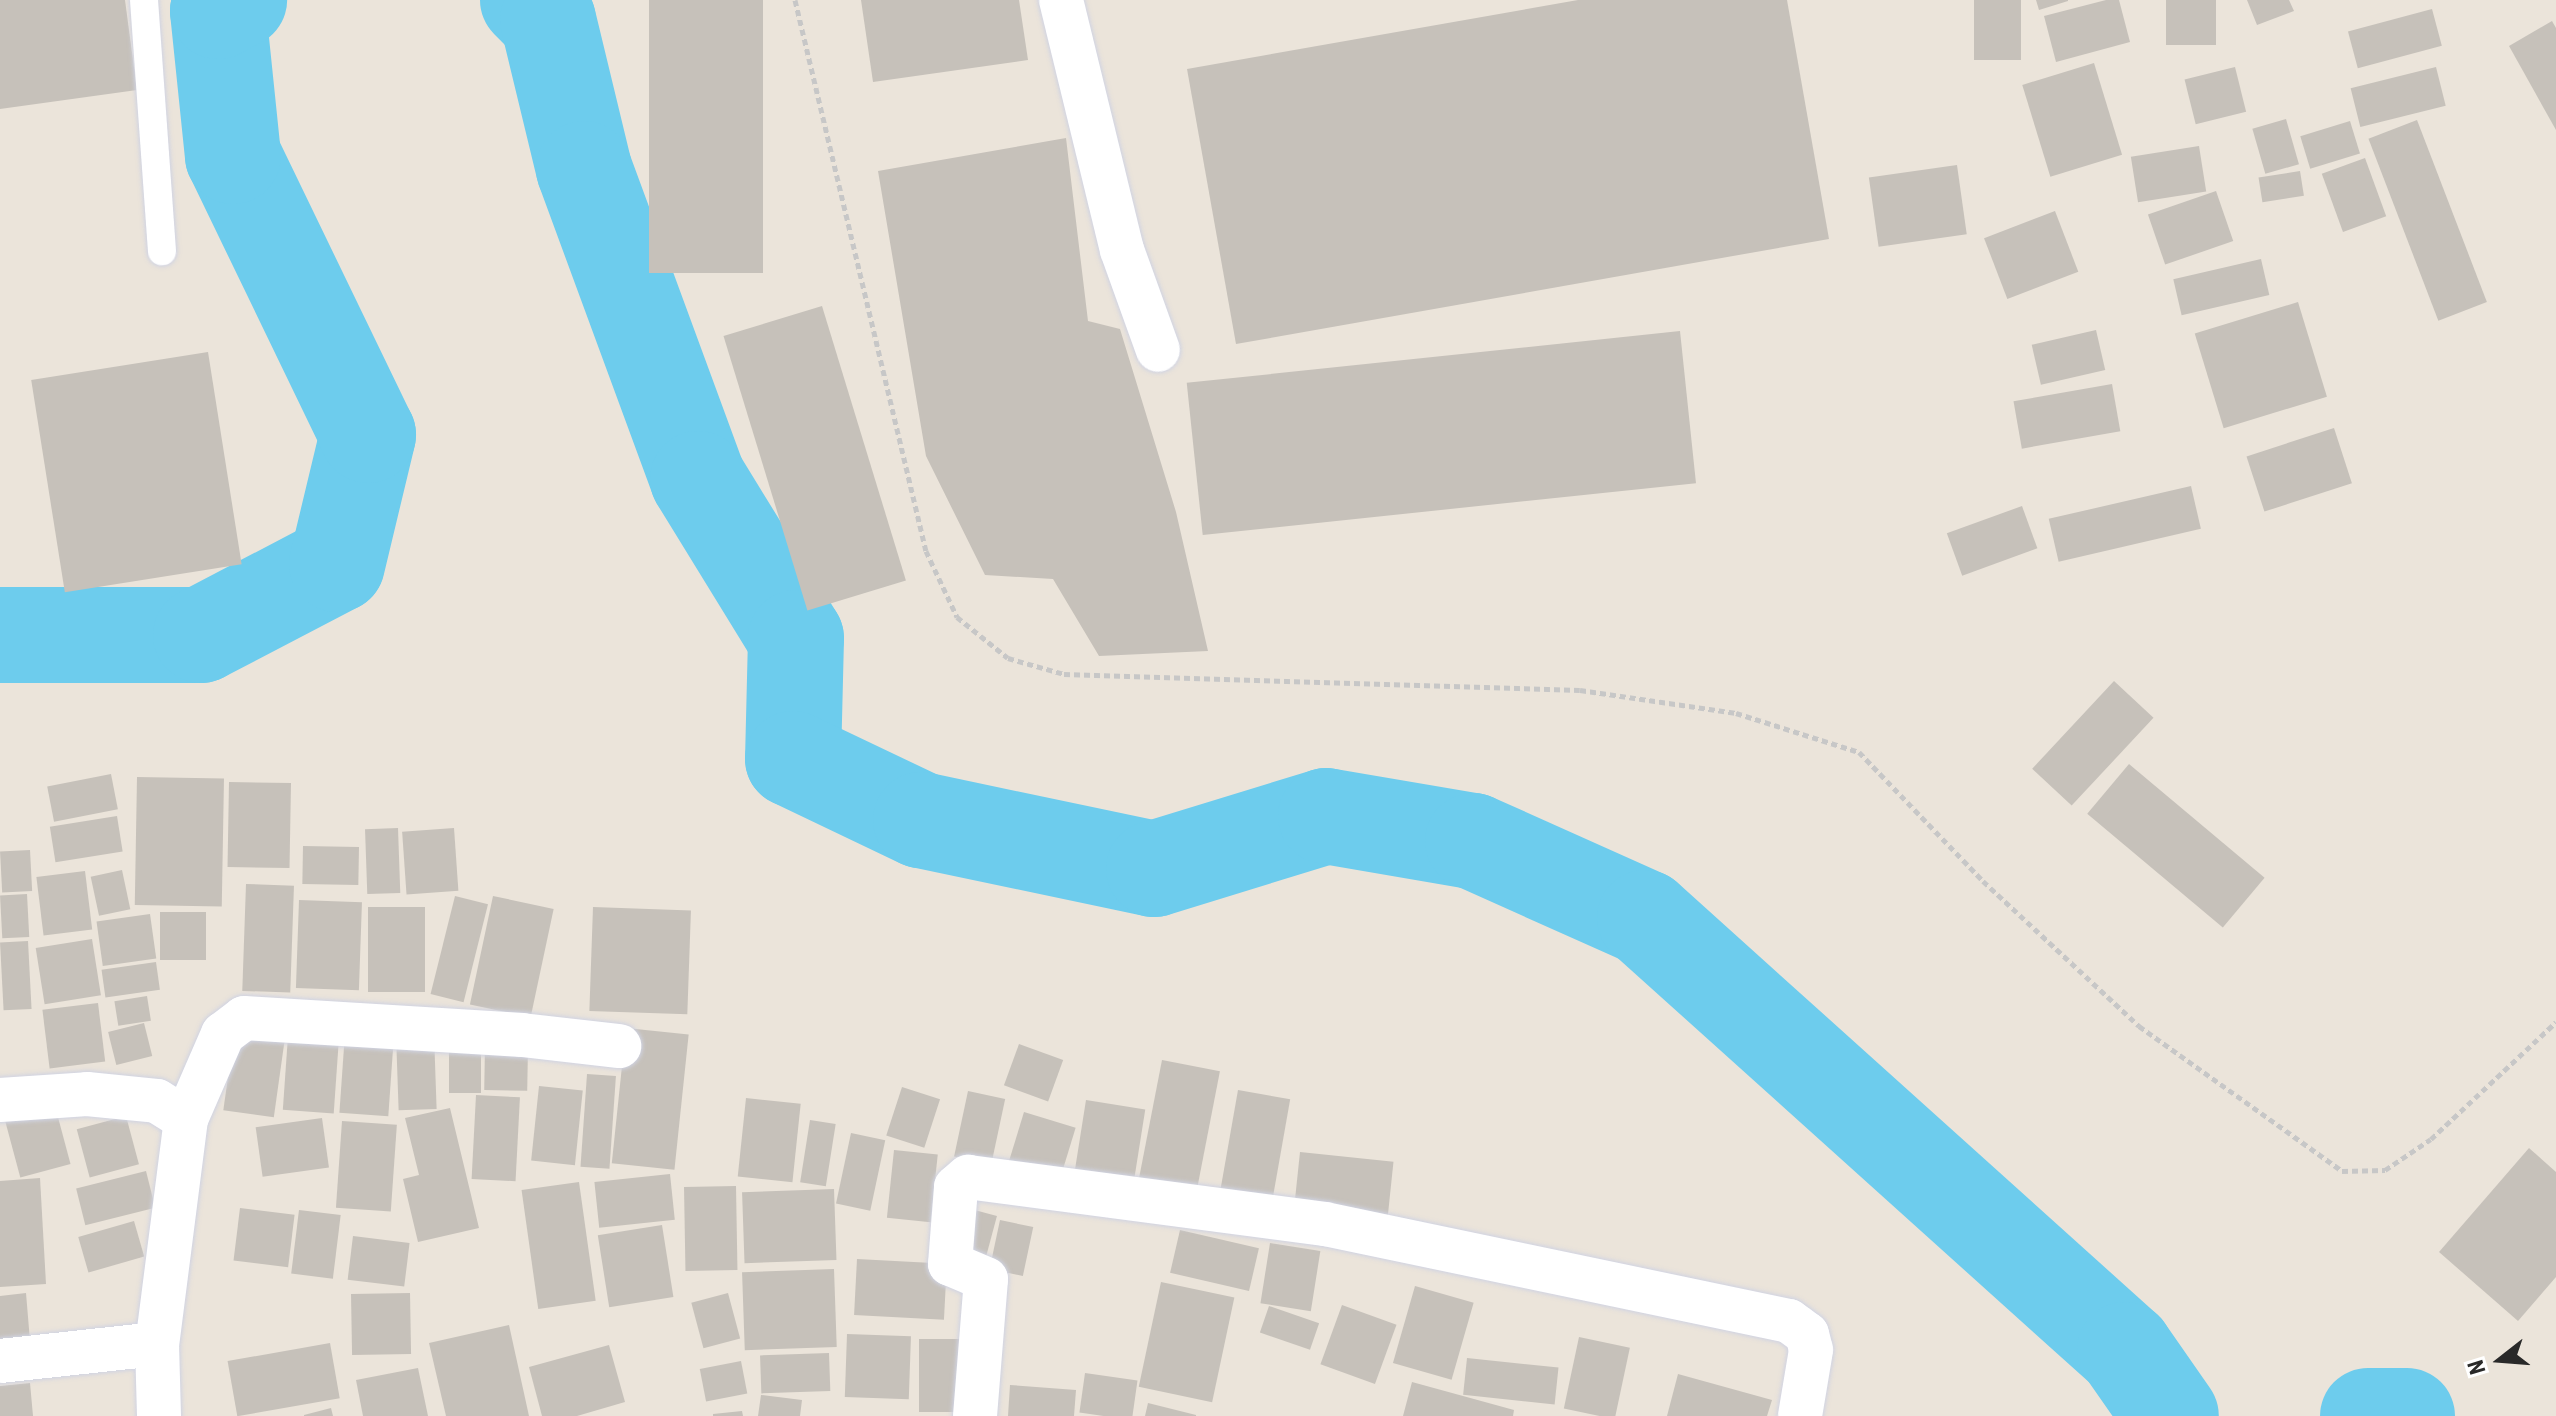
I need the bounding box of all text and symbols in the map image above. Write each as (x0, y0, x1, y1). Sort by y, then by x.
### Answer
north arrow (2460, 1320, 2540, 1400)
text: N (2463, 1357, 2490, 1377)

